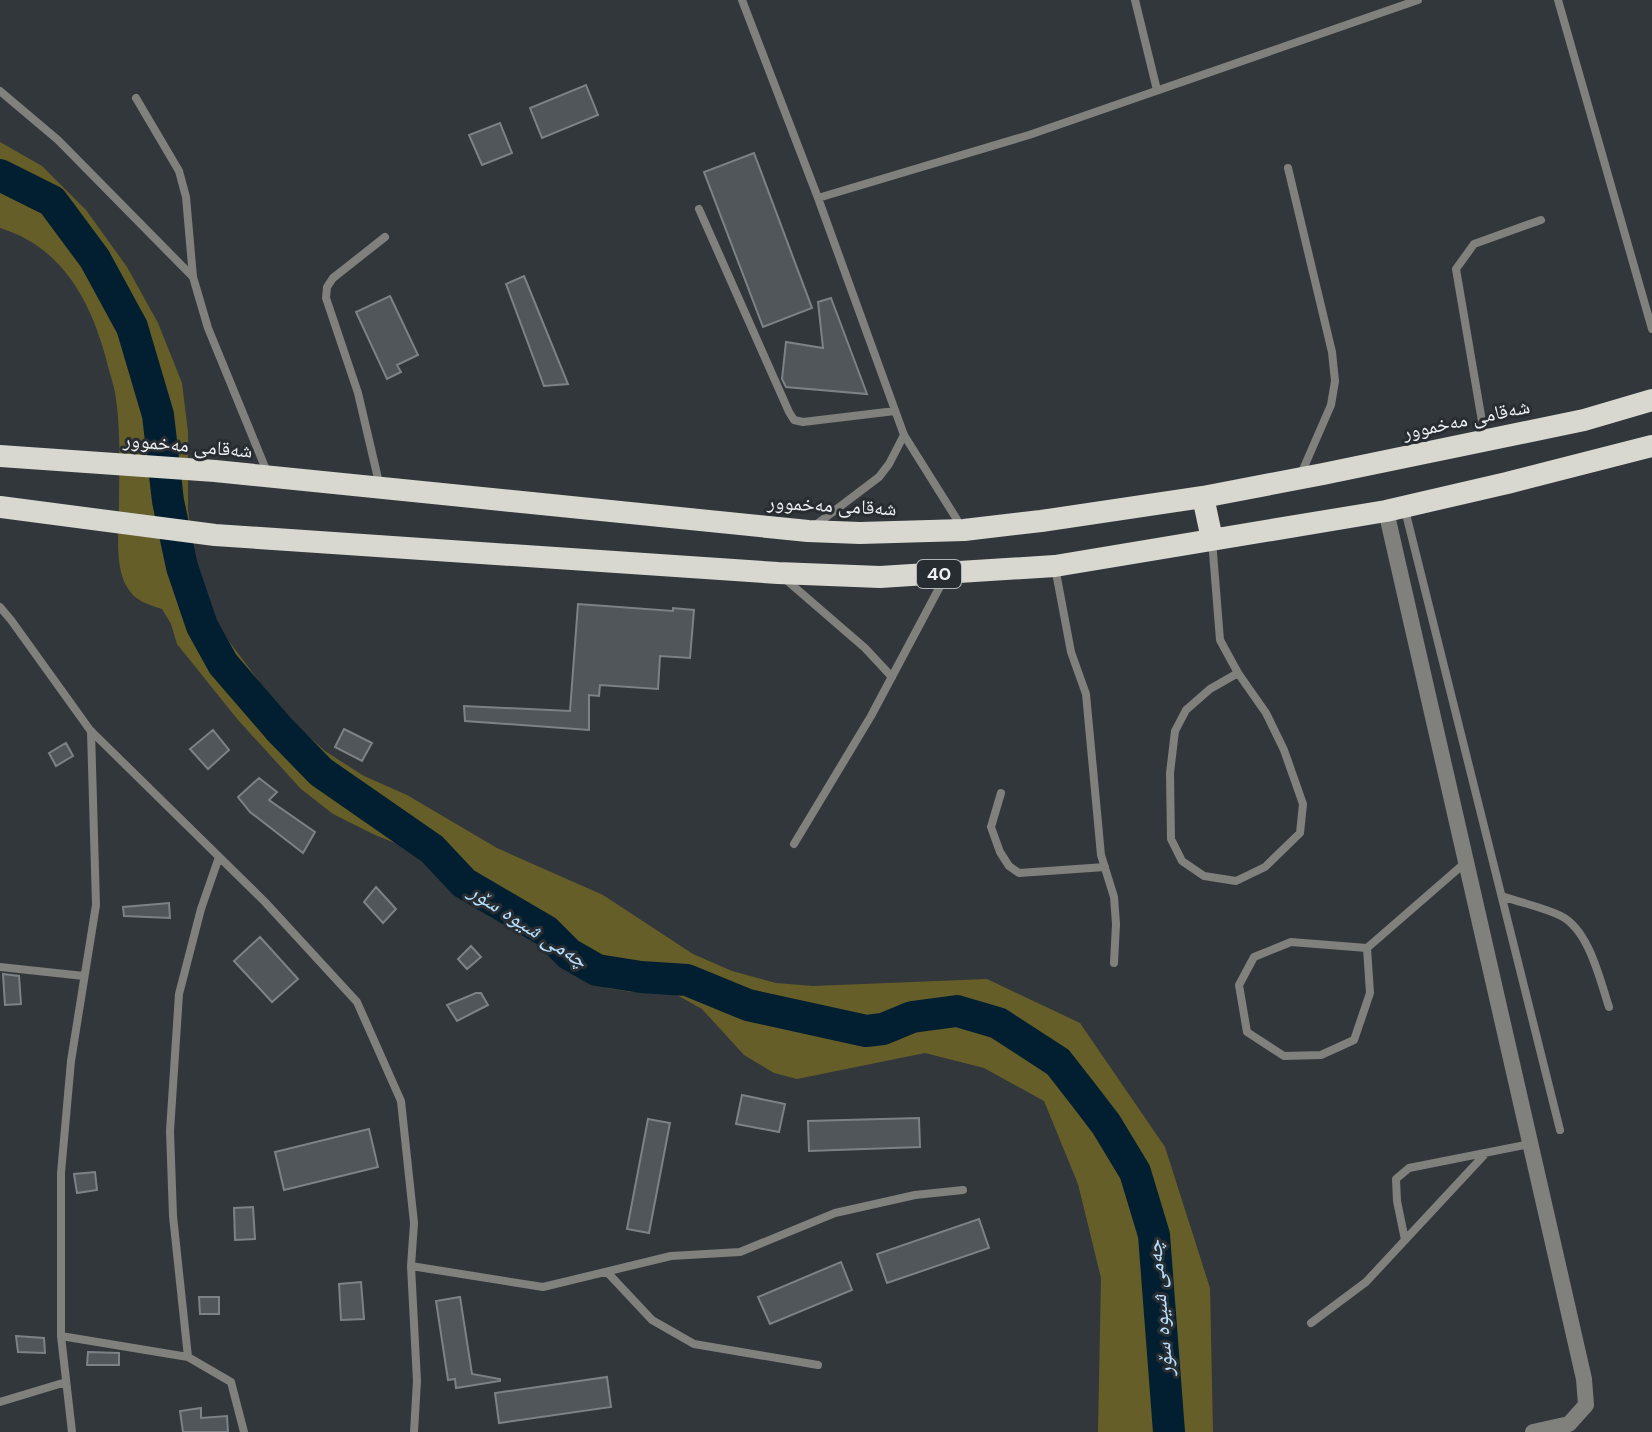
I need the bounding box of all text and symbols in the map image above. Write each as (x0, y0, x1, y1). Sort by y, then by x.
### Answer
street label: شەقامی مەخموور (1399, 393, 1532, 445)
street label: شەقامی مەخموور (121, 426, 254, 464)
street label: شەقامی مەخموور (766, 489, 897, 521)
road number: 40 (917, 560, 961, 588)
water label: چەمی شیوە سۆر (462, 875, 595, 975)
water label: چەمی شیوە سۆر (1139, 1238, 1180, 1379)

